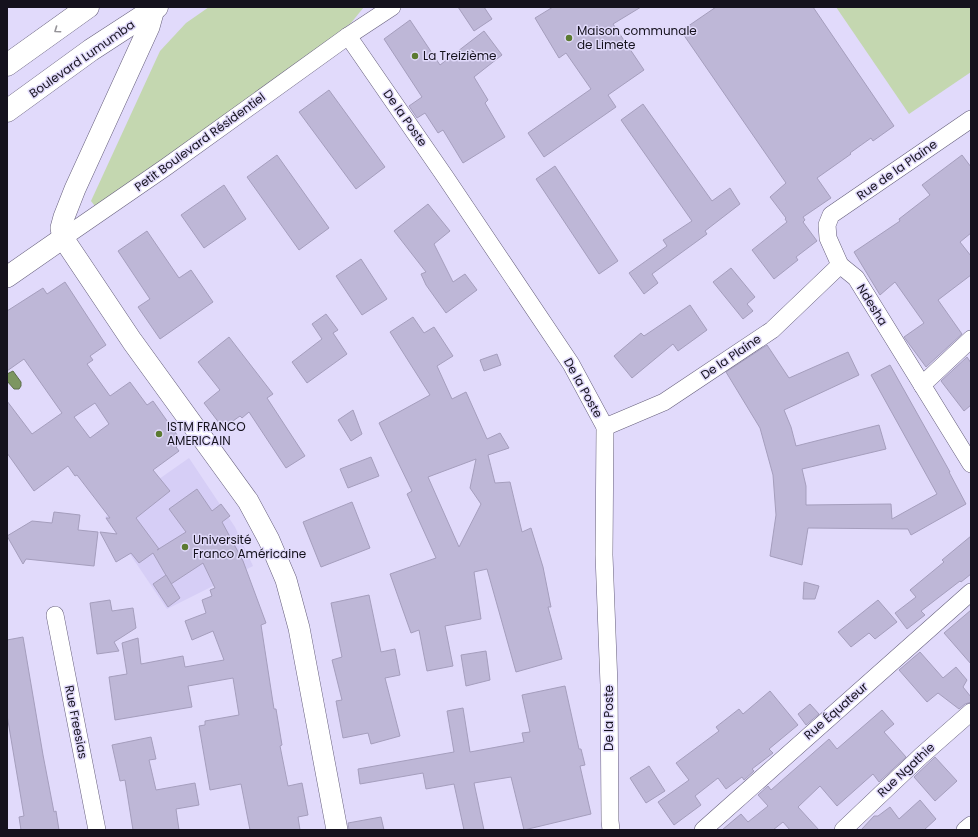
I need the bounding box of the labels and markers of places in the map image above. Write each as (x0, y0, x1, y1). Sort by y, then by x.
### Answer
place label: Maison communale de Limete (577, 22, 697, 53)
marker: Maison communale de Limete (564, 33, 574, 43)
place label: La Treizième (423, 47, 497, 64)
marker: La Treizième (410, 51, 420, 61)
place label: ISTM FRANCO AMERICAIN (167, 418, 246, 449)
marker: ISTM FRANCO AMERICAIN (154, 429, 164, 439)
place label: Université Franco Américaine (193, 531, 306, 562)
marker: Université Franco Américaine (180, 542, 190, 552)

